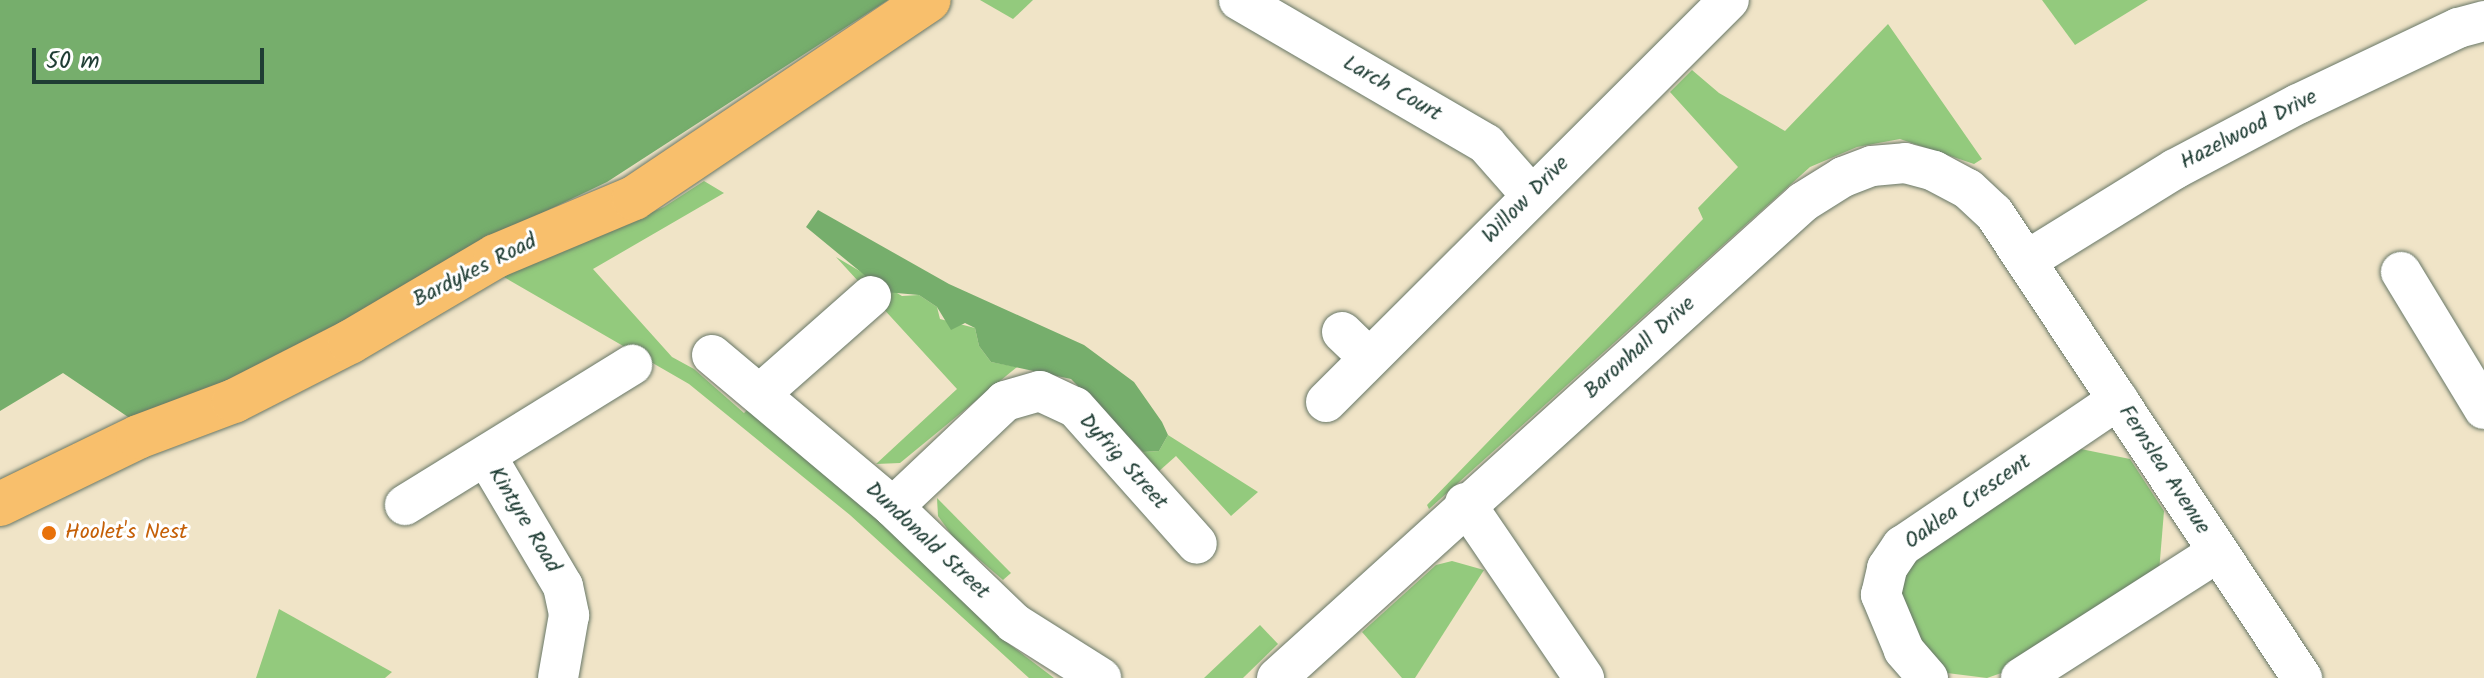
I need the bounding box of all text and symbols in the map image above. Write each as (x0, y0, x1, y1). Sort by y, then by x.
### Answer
scale bar (36, 32, 268, 82)
text: 50 m (46, 42, 100, 81)
street label: Larch Court (1338, 50, 1446, 128)
street label: Hazelwood Drive (2176, 84, 2322, 176)
street label: Willow Drive (1477, 151, 1575, 249)
street label: Bardykes Road (409, 228, 541, 314)
street label: Baronhall Drive (1579, 291, 1701, 405)
street label: Fernslea Avenue (2112, 400, 2216, 540)
street label: Dyfrig Street (1073, 408, 1173, 516)
street label: Oaklea Crescent (1900, 449, 2036, 555)
street label: Kintyre Road (482, 462, 566, 578)
street label: Dundonald Street (859, 477, 995, 605)
place label: Hoolet's Nest (65, 520, 188, 546)
marker: Hoolet's Nest (40, 524, 58, 542)

